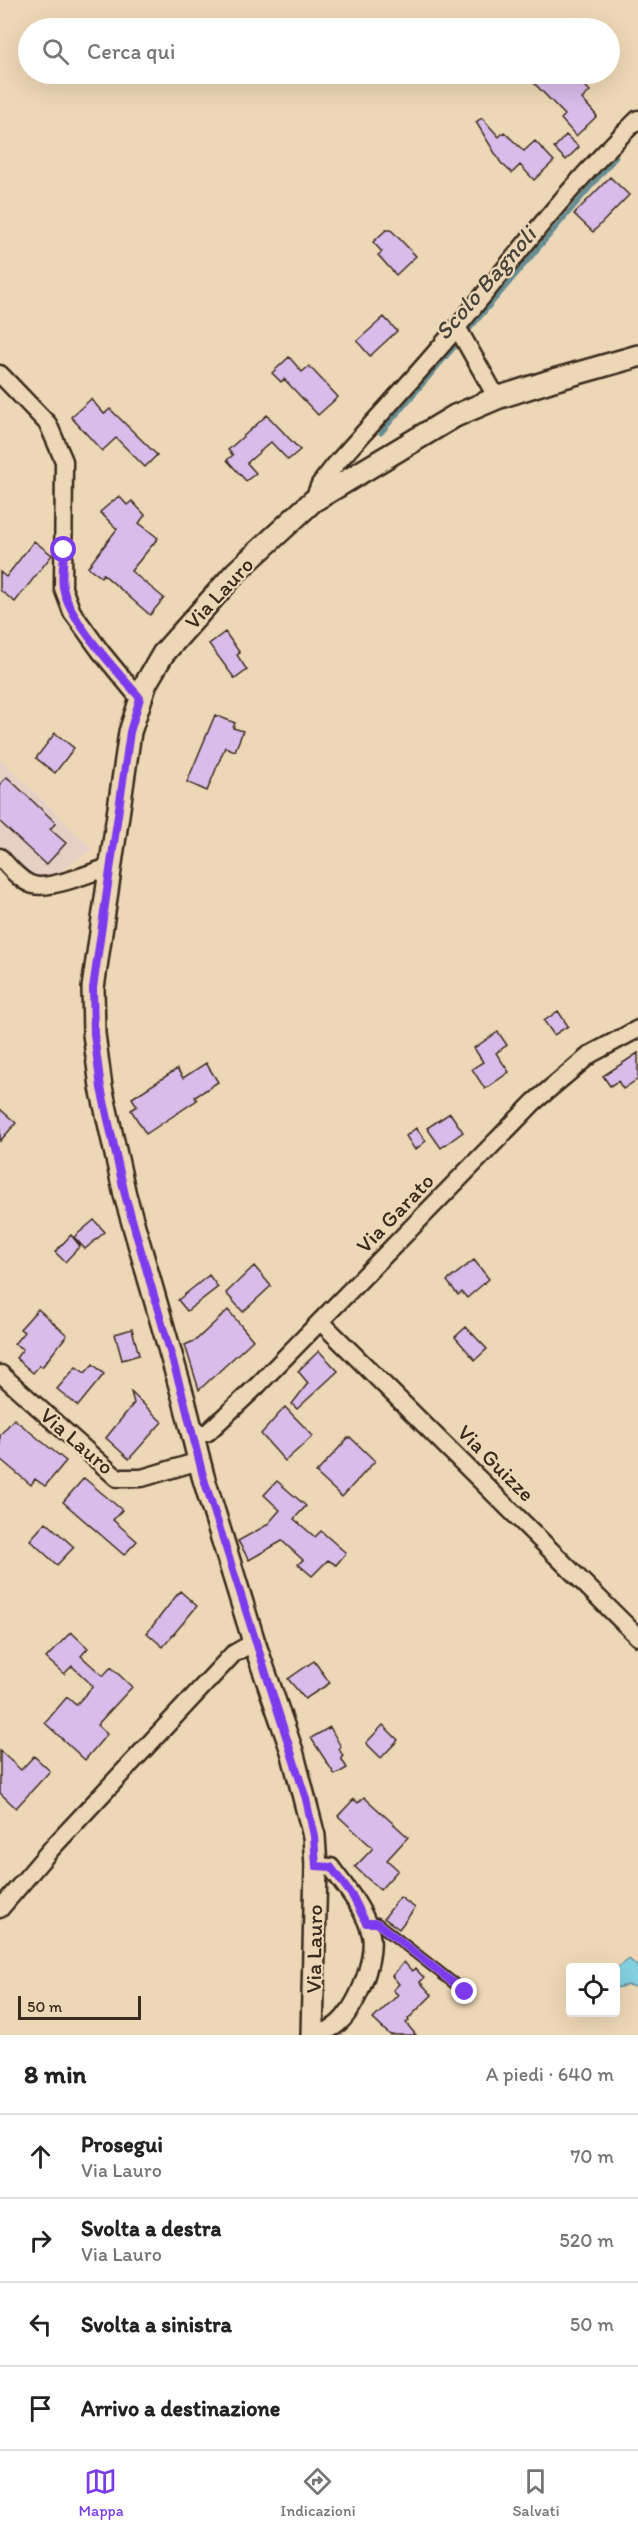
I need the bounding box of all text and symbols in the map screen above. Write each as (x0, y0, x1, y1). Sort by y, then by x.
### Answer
search box (18, 18, 620, 84)
icon: search (39, 35, 72, 68)
text: Cerca qui (87, 38, 175, 65)
water label: Scolo Bagnoli (428, 218, 544, 345)
route start (50, 536, 76, 562)
street label: Via Lauro (179, 551, 259, 635)
street label: Via Garato (350, 1167, 440, 1259)
street label: Via Lauro (35, 1402, 119, 1480)
street label: Via Guizze (452, 1419, 540, 1507)
street label: Via Lauro (300, 1904, 328, 1994)
map controls (566, 1963, 620, 2017)
button: locate (566, 1963, 620, 2017)
route end (451, 1978, 477, 2004)
scale bar (18, 1993, 141, 2020)
text: 50 m (27, 1997, 62, 2016)
text: 8 min (24, 2058, 86, 2090)
text: A piedi · 640 m (486, 2062, 614, 2086)
text: Prosegui (81, 2131, 163, 2158)
icon: ahead (24, 2140, 57, 2173)
text: 70 m (570, 2144, 614, 2168)
text: Via Lauro (81, 2158, 162, 2182)
text: Svolta a destra (81, 2215, 221, 2242)
icon: right (24, 2224, 57, 2257)
text: 520 m (559, 2228, 614, 2252)
text: Via Lauro (81, 2242, 162, 2266)
icon: left (24, 2308, 57, 2341)
text: Svolta a sinistra (81, 2311, 232, 2338)
text: 50 m (570, 2312, 614, 2336)
icon: arrive (24, 2392, 57, 2425)
text: Arrivo a destinazione (81, 2395, 280, 2422)
tab: Mappa (78, 2465, 124, 2520)
tab: Indicazioni (280, 2465, 356, 2520)
tab: Salvati (512, 2465, 560, 2520)

